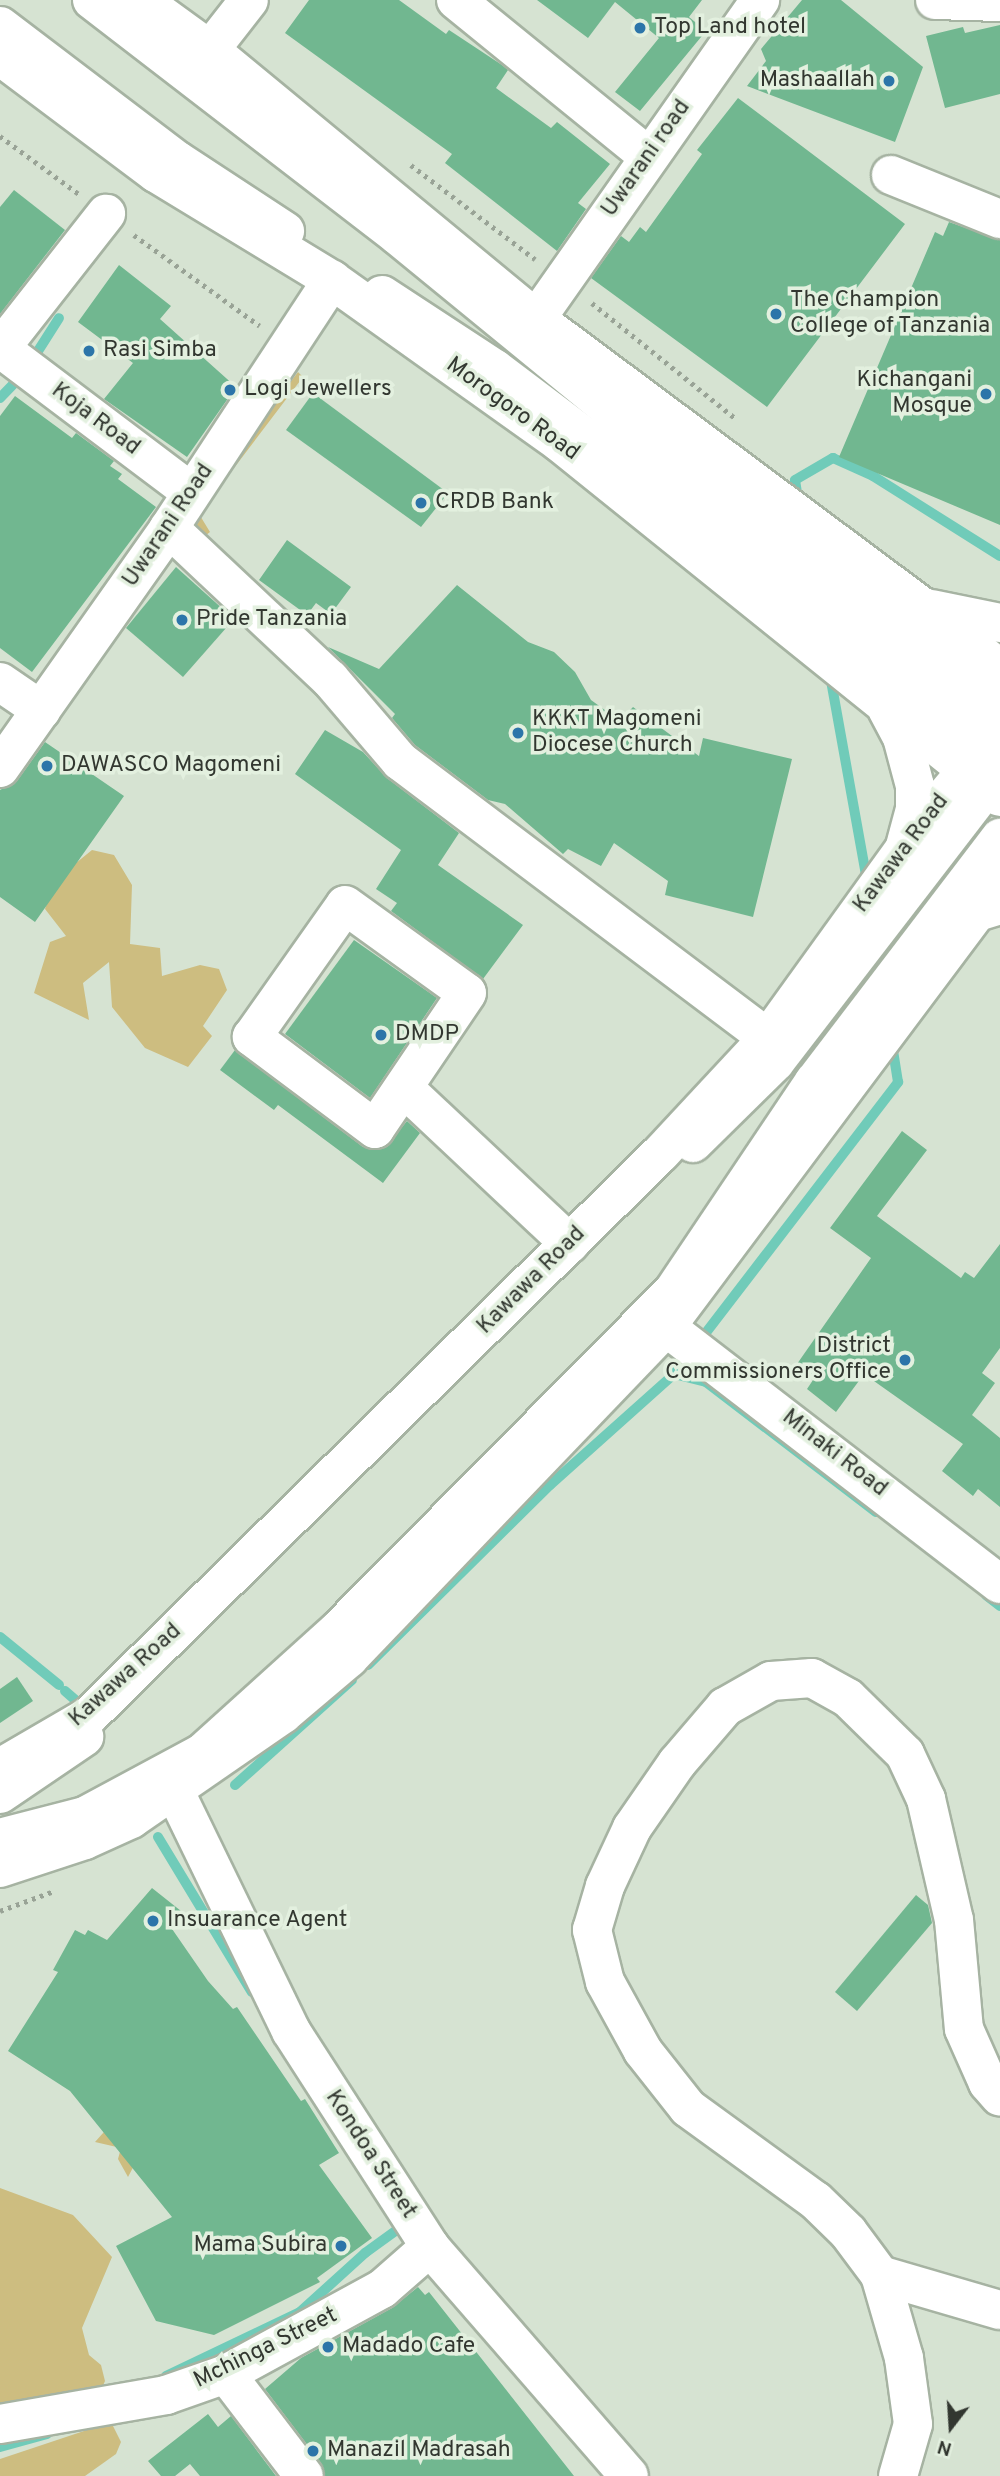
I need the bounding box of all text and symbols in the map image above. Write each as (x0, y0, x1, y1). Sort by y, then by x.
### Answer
place label: Top Land hotel (654, 14, 806, 42)
marker: Top Land hotel (632, 20, 648, 36)
place label: Mashaallah (760, 67, 875, 95)
marker: Mashaallah (881, 73, 897, 89)
street label: Uwarani road (597, 95, 697, 223)
place label: The Champion College of Tanzania (790, 287, 991, 341)
marker: The Champion College of Tanzania (768, 306, 784, 322)
place label: Rasi Simba (103, 337, 217, 365)
marker: Rasi Simba (81, 343, 97, 359)
street label: Morogoro Road (440, 352, 584, 468)
place label: Kichangani Mosque (856, 367, 972, 421)
place label: Logi Jewellers (244, 376, 392, 404)
street label: Koja Road (45, 378, 145, 462)
marker: Logi Jewellers (222, 382, 238, 398)
marker: Kichangani Mosque (978, 386, 994, 402)
street label: Uwarani Road (118, 459, 220, 593)
place label: CRDB Bank (435, 489, 554, 517)
marker: CRDB Bank (413, 495, 429, 511)
place label: Pride Tanzania (196, 606, 348, 634)
marker: Pride Tanzania (174, 612, 190, 628)
place label: KKKT Magomeni Diocese Church (532, 706, 703, 760)
marker: KKKT Magomeni Diocese Church (510, 725, 526, 741)
place label: DAWASCO Magomeni (61, 752, 281, 780)
marker: DAWASCO Magomeni (39, 758, 55, 774)
street label: Kawawa Road (848, 789, 956, 919)
place label: DMDP (395, 1021, 459, 1049)
marker: DMDP (373, 1027, 389, 1043)
street label: Kawawa Road (472, 1221, 592, 1341)
place label: District Commissioners Office (665, 1333, 891, 1387)
marker: District Commissioners Office (897, 1352, 913, 1368)
street label: Minaki Road (776, 1404, 892, 1504)
street label: Kawawa Road (64, 1618, 188, 1734)
place label: Insuarance Agent (167, 1907, 348, 1935)
marker: Insuarance Agent (145, 1913, 161, 1929)
street label: Kondoa Street (318, 2086, 422, 2224)
place label: Mama Subira (194, 2232, 327, 2260)
marker: Mama Subira (333, 2238, 349, 2254)
street label: Mchinga Street (190, 2302, 342, 2396)
place label: Madado Cafe (342, 2333, 475, 2361)
marker: Madado Cafe (320, 2339, 336, 2355)
north arrow (916, 2392, 986, 2462)
text: N (935, 2434, 955, 2461)
place label: Manazil Madrasah (327, 2437, 511, 2465)
marker: Manazil Madrasah (305, 2443, 321, 2459)

